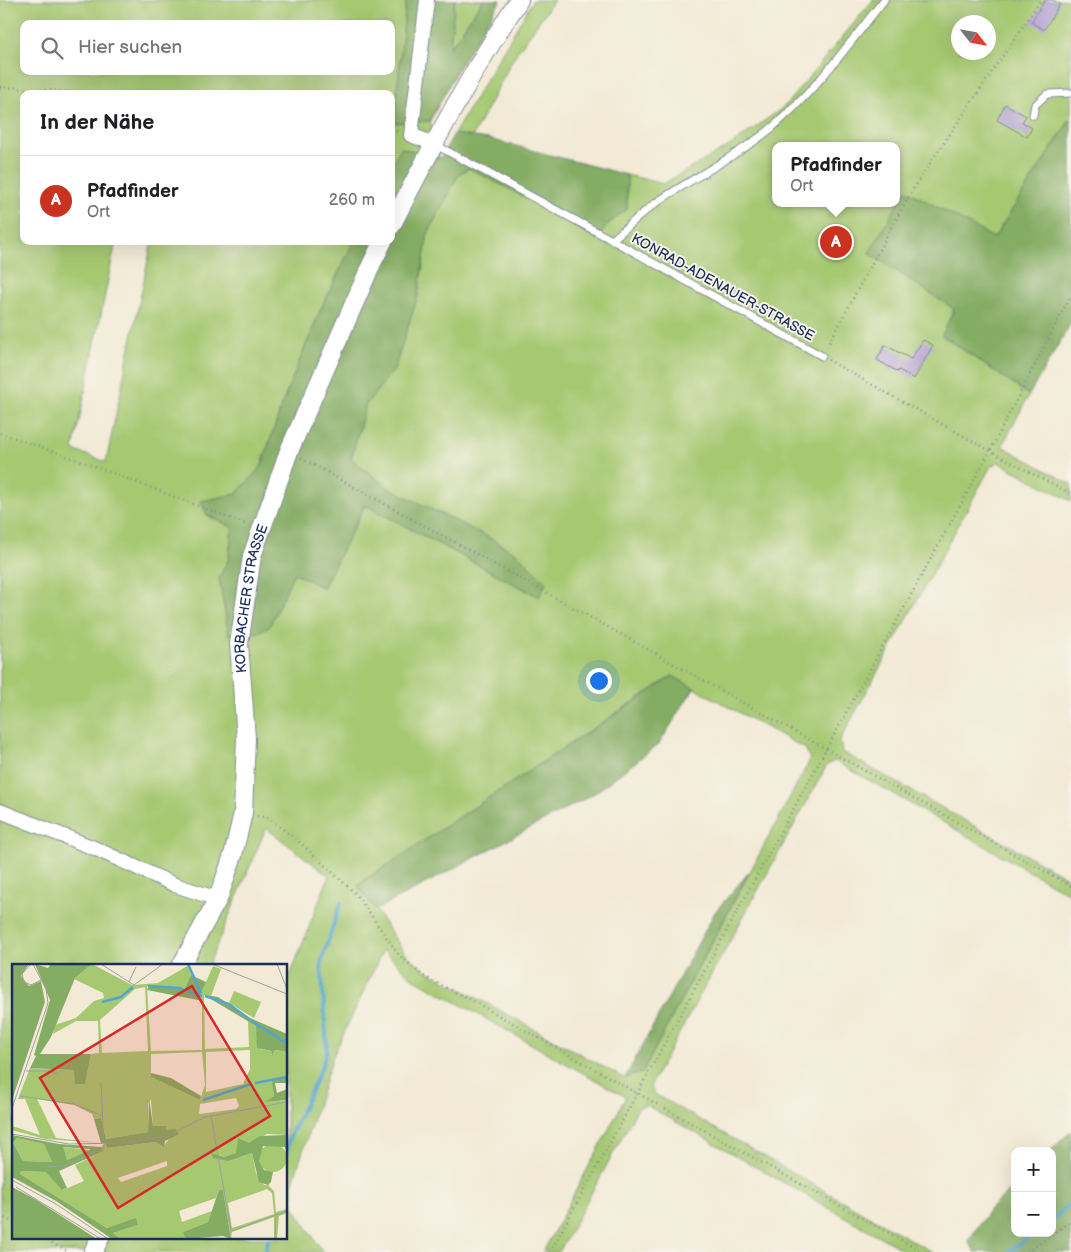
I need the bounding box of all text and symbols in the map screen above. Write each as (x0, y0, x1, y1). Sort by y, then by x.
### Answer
north arrow (951, 15, 996, 60)
search box (20, 20, 395, 75)
icon: search (38, 34, 66, 62)
text: Hier suchen (78, 36, 182, 59)
text: In der Nähe (40, 110, 154, 135)
popup (772, 142, 900, 207)
text: Pfadfinder (790, 154, 882, 177)
text: Ort (790, 177, 813, 196)
text: Pfadfinder (87, 180, 179, 203)
text: A (51, 191, 61, 210)
text: 260 m (329, 191, 375, 210)
text: Ort (87, 203, 110, 222)
pin: A (820, 223, 852, 261)
street label: KONRAD-ADENAUER-STRASSE (629, 230, 817, 344)
street label: KORBACHER STRASSE (231, 522, 271, 674)
your location (586, 668, 612, 694)
inset map (12, 964, 288, 1240)
map controls (1011, 1147, 1056, 1237)
button: + (1011, 1147, 1056, 1192)
button: − (1011, 1192, 1056, 1237)

